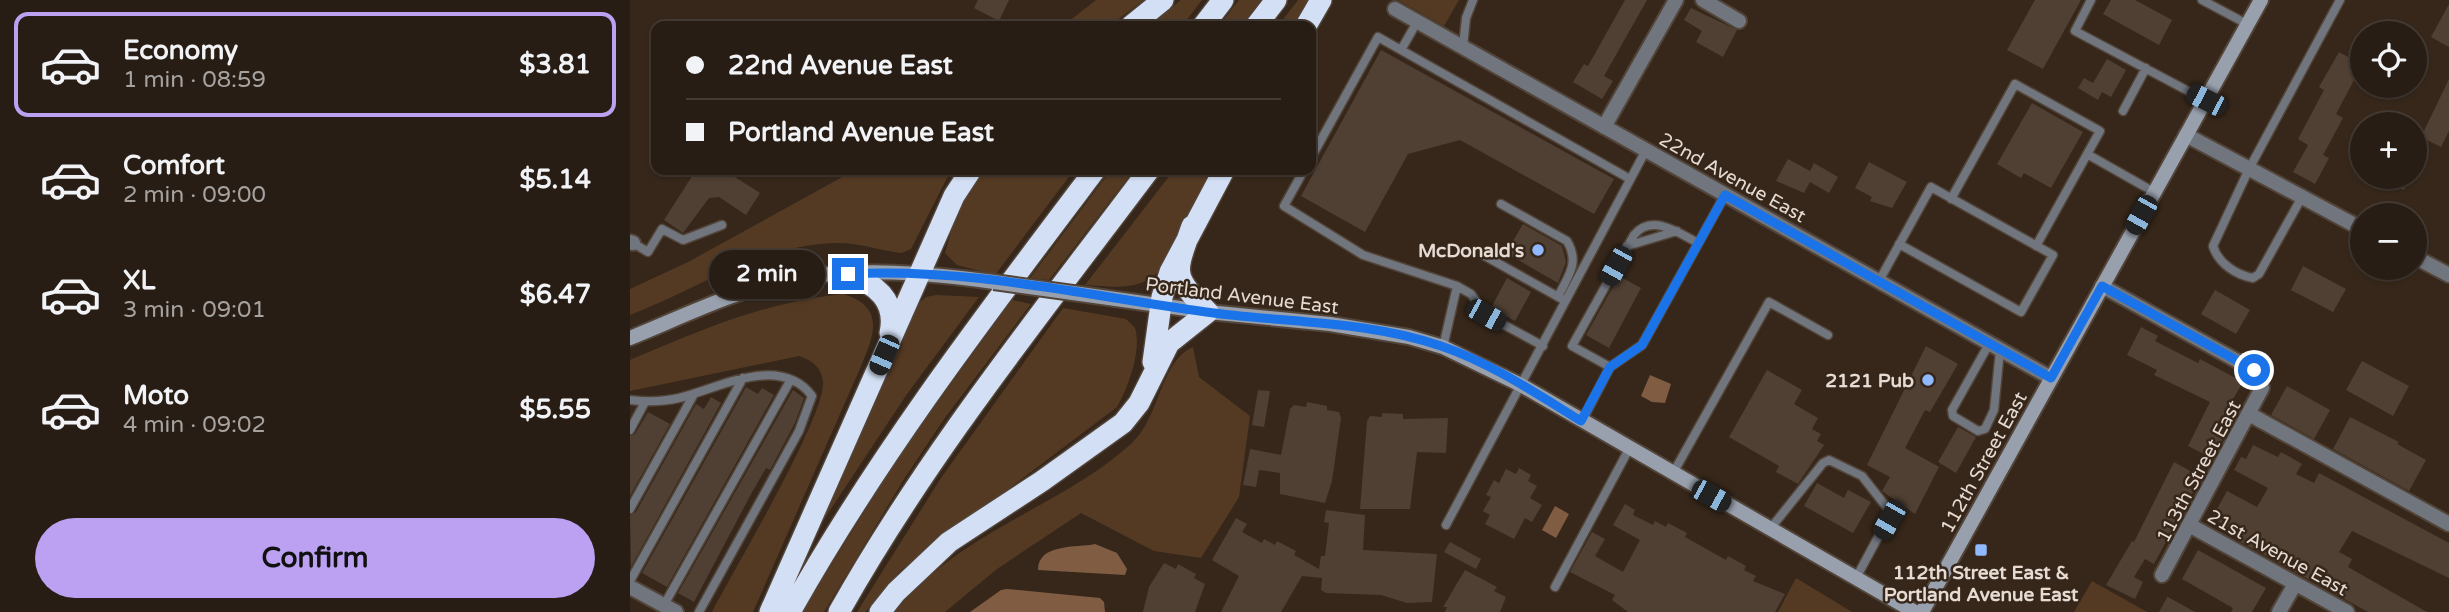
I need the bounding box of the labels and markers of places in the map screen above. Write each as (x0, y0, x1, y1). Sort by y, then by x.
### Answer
place label: McDonald's (1418, 240, 1524, 262)
marker: McDonald's (1530, 242, 1546, 258)
place label: 2121 Pub (1825, 370, 1914, 392)
marker: 2121 Pub (1920, 372, 1936, 388)
marker: 112th Street East & Portland Avenue East (1973, 542, 1989, 558)
place label: 112th Street East & Portland Avenue East (1884, 562, 2079, 606)

